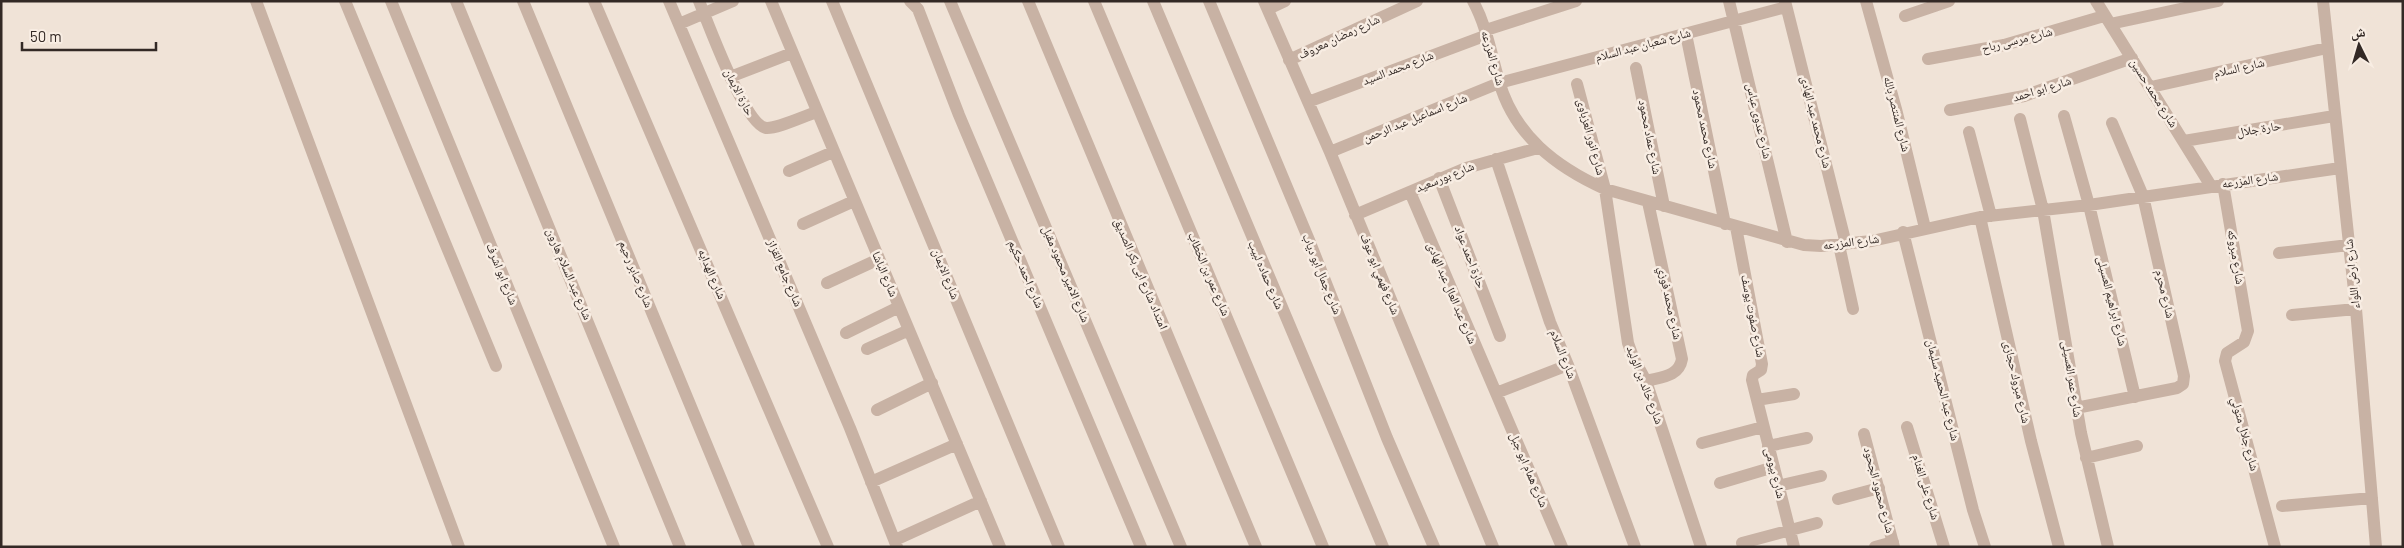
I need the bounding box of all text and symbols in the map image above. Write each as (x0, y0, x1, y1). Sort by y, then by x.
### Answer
street label: شارع رمضان معروف (1296, 11, 1382, 63)
scale bar (22, 20, 156, 52)
north arrow (2334, 20, 2384, 70)
text: ش (2350, 22, 2366, 42)
street label: شارع مرسى رباح (1980, 23, 2054, 57)
street label: شارع شعبان عبد السلام (1593, 25, 1693, 65)
text: 50 m (30, 27, 62, 45)
street label: شارع المزرعه (1478, 29, 1509, 87)
street label: شارع محمد السيد (1360, 47, 1436, 89)
street label: شارع السلام (2212, 54, 2266, 82)
street label: شارع محمد حسين (2126, 55, 2182, 131)
street label: حارة الايمان (721, 66, 758, 118)
street label: شارع ابو احمد (2011, 72, 2073, 105)
street label: شارع محمد عبد الهادى (1797, 74, 1835, 170)
street label: شارع المنتصر بالله (1880, 75, 1914, 153)
street label: شارع عدوى عباس (1743, 82, 1775, 160)
street label: شارع محمد محمود (1689, 88, 1721, 170)
street label: شارع اسماعيل عبد الرحمن (1360, 90, 1470, 146)
street label: شارع انور العزباوى (1573, 97, 1609, 177)
street label: شارع عماد محمود (1635, 98, 1665, 176)
street label: حارة جلال (2236, 118, 2283, 140)
street label: شارع بورسعيد (1413, 158, 1477, 196)
street label: شارع المزرعه (2221, 168, 2279, 192)
street label: امتداد شارع ابى بكر الصديق (1110, 216, 1172, 332)
street label: شارع الامير محمود مقبل (1038, 223, 1094, 325)
street label: حارة احمد عواد (1453, 223, 1489, 290)
street label: شارع عبد السلام هارون (542, 226, 596, 322)
street label: شارع مبروكه (2224, 229, 2248, 286)
street label: شارع عمر بن الخطاب (1184, 230, 1234, 318)
street label: شارع جمال ابو دياب (1298, 231, 1346, 317)
street label: شارع فهمي ابو عوف (1354, 231, 1404, 318)
street label: شارع المزرعه (1822, 231, 1880, 253)
street label: شارع جامع القزاز (763, 236, 806, 309)
street label: شارع احمد حكيم (1004, 237, 1048, 311)
street label: شارع صابر رحيم (615, 238, 657, 310)
street label: شارع حماده لبيب (1244, 238, 1288, 312)
street label: شارع ارض اللواء (2340, 238, 2364, 310)
street label: شارع عبد العال عبد الهادى (1423, 240, 1481, 346)
street label: شارع ابو اشرف (482, 241, 522, 307)
street label: شارع الهدايه (694, 246, 730, 302)
street label: شارع الايمان (929, 246, 963, 302)
street label: شارع الباشا (868, 249, 902, 299)
street label: شارع ابراهيم العسيلى (2093, 254, 2131, 348)
street label: شارع محمد فوزي (1652, 265, 1686, 342)
street label: شارع محرم (2152, 268, 2178, 320)
street label: شارع صفوت يوسف (1737, 273, 1769, 359)
street label: شارع السلام (1546, 327, 1580, 381)
street label: شارع عبد الحميد سليمان (1923, 338, 1963, 442)
street label: شارع مبروك حجازى (2000, 339, 2034, 425)
street label: شارع عمر العسيلى (2058, 340, 2086, 419)
street label: شارع خالد بن الوليد (1623, 343, 1667, 427)
street label: شارع جلال متولي (2225, 395, 2263, 473)
street label: شارع همام ابو جبل (1506, 430, 1552, 510)
street label: شارع محمود الجحود (1860, 445, 1898, 535)
street label: شارع بيومى (1761, 446, 1789, 500)
street label: شارع على الغنام (1908, 452, 1944, 522)

